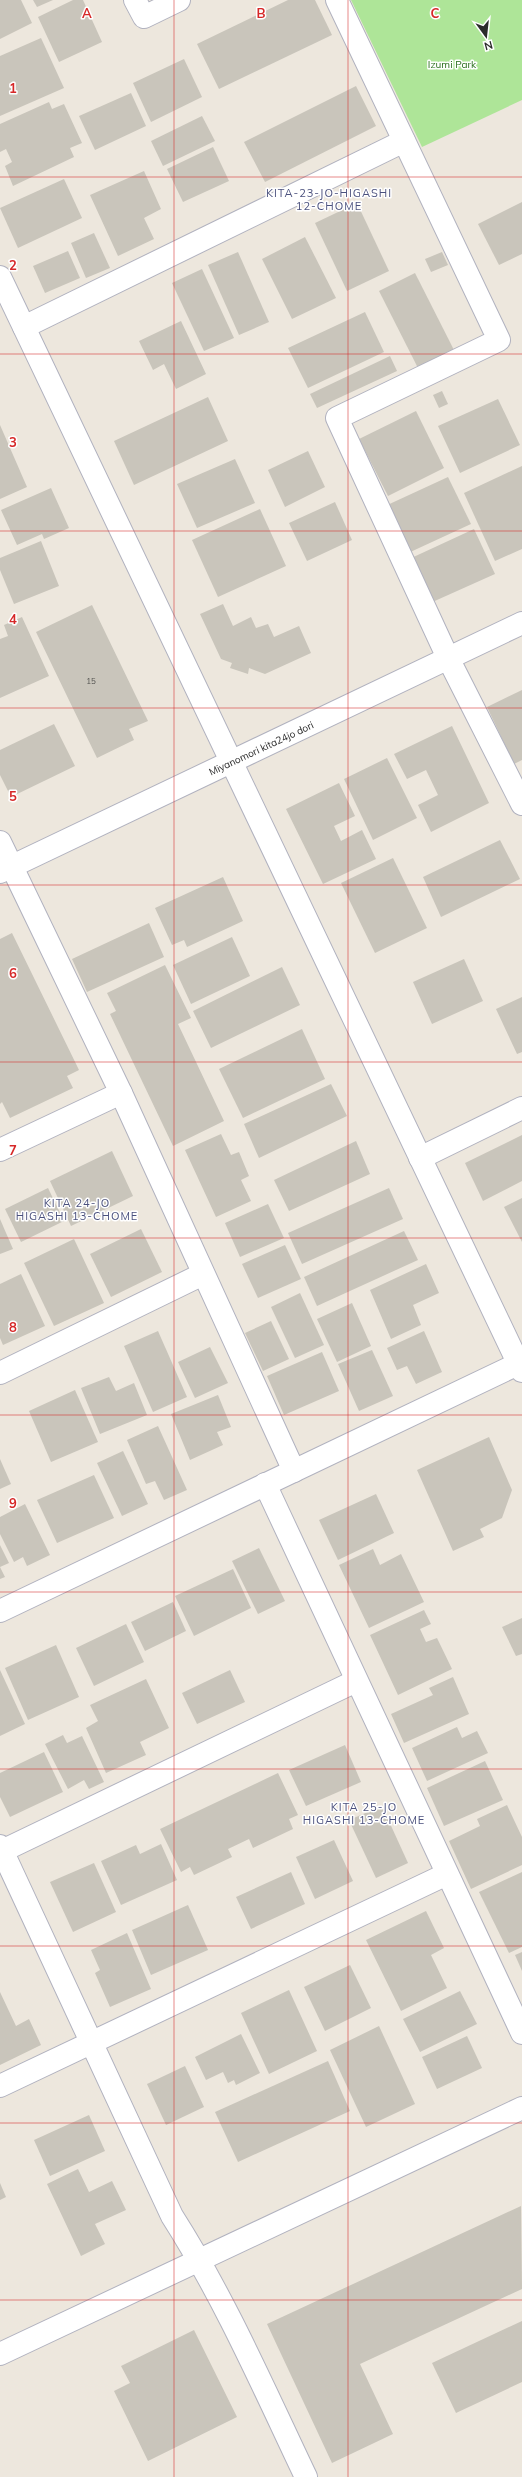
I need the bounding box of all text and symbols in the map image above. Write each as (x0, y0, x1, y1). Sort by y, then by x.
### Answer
text: A (82, 5, 92, 21)
text: B (257, 5, 266, 21)
text: C (431, 5, 440, 21)
north arrow (466, 16, 506, 56)
text: N (483, 38, 494, 53)
park label: Izumi Park (428, 58, 477, 71)
text: 1 (9, 80, 17, 96)
district label: KITA-23-JO-HIGASHI 12-CHOME (266, 186, 392, 213)
text: 2 (9, 257, 17, 273)
text: 3 (9, 434, 17, 450)
text: 4 (9, 611, 17, 627)
house number: 15 (86, 676, 96, 686)
street label: Miyanomori kita24jo dori (207, 718, 316, 778)
text: 5 (9, 788, 17, 804)
text: 6 (9, 965, 17, 981)
text: 7 (9, 1142, 17, 1158)
district label: KITA 24-JO HIGASHI 13-CHOME (16, 1196, 138, 1223)
text: 8 (9, 1319, 17, 1335)
text: 9 (9, 1495, 17, 1511)
district label: KITA 25-JO HIGASHI 13-CHOME (303, 1800, 425, 1827)

